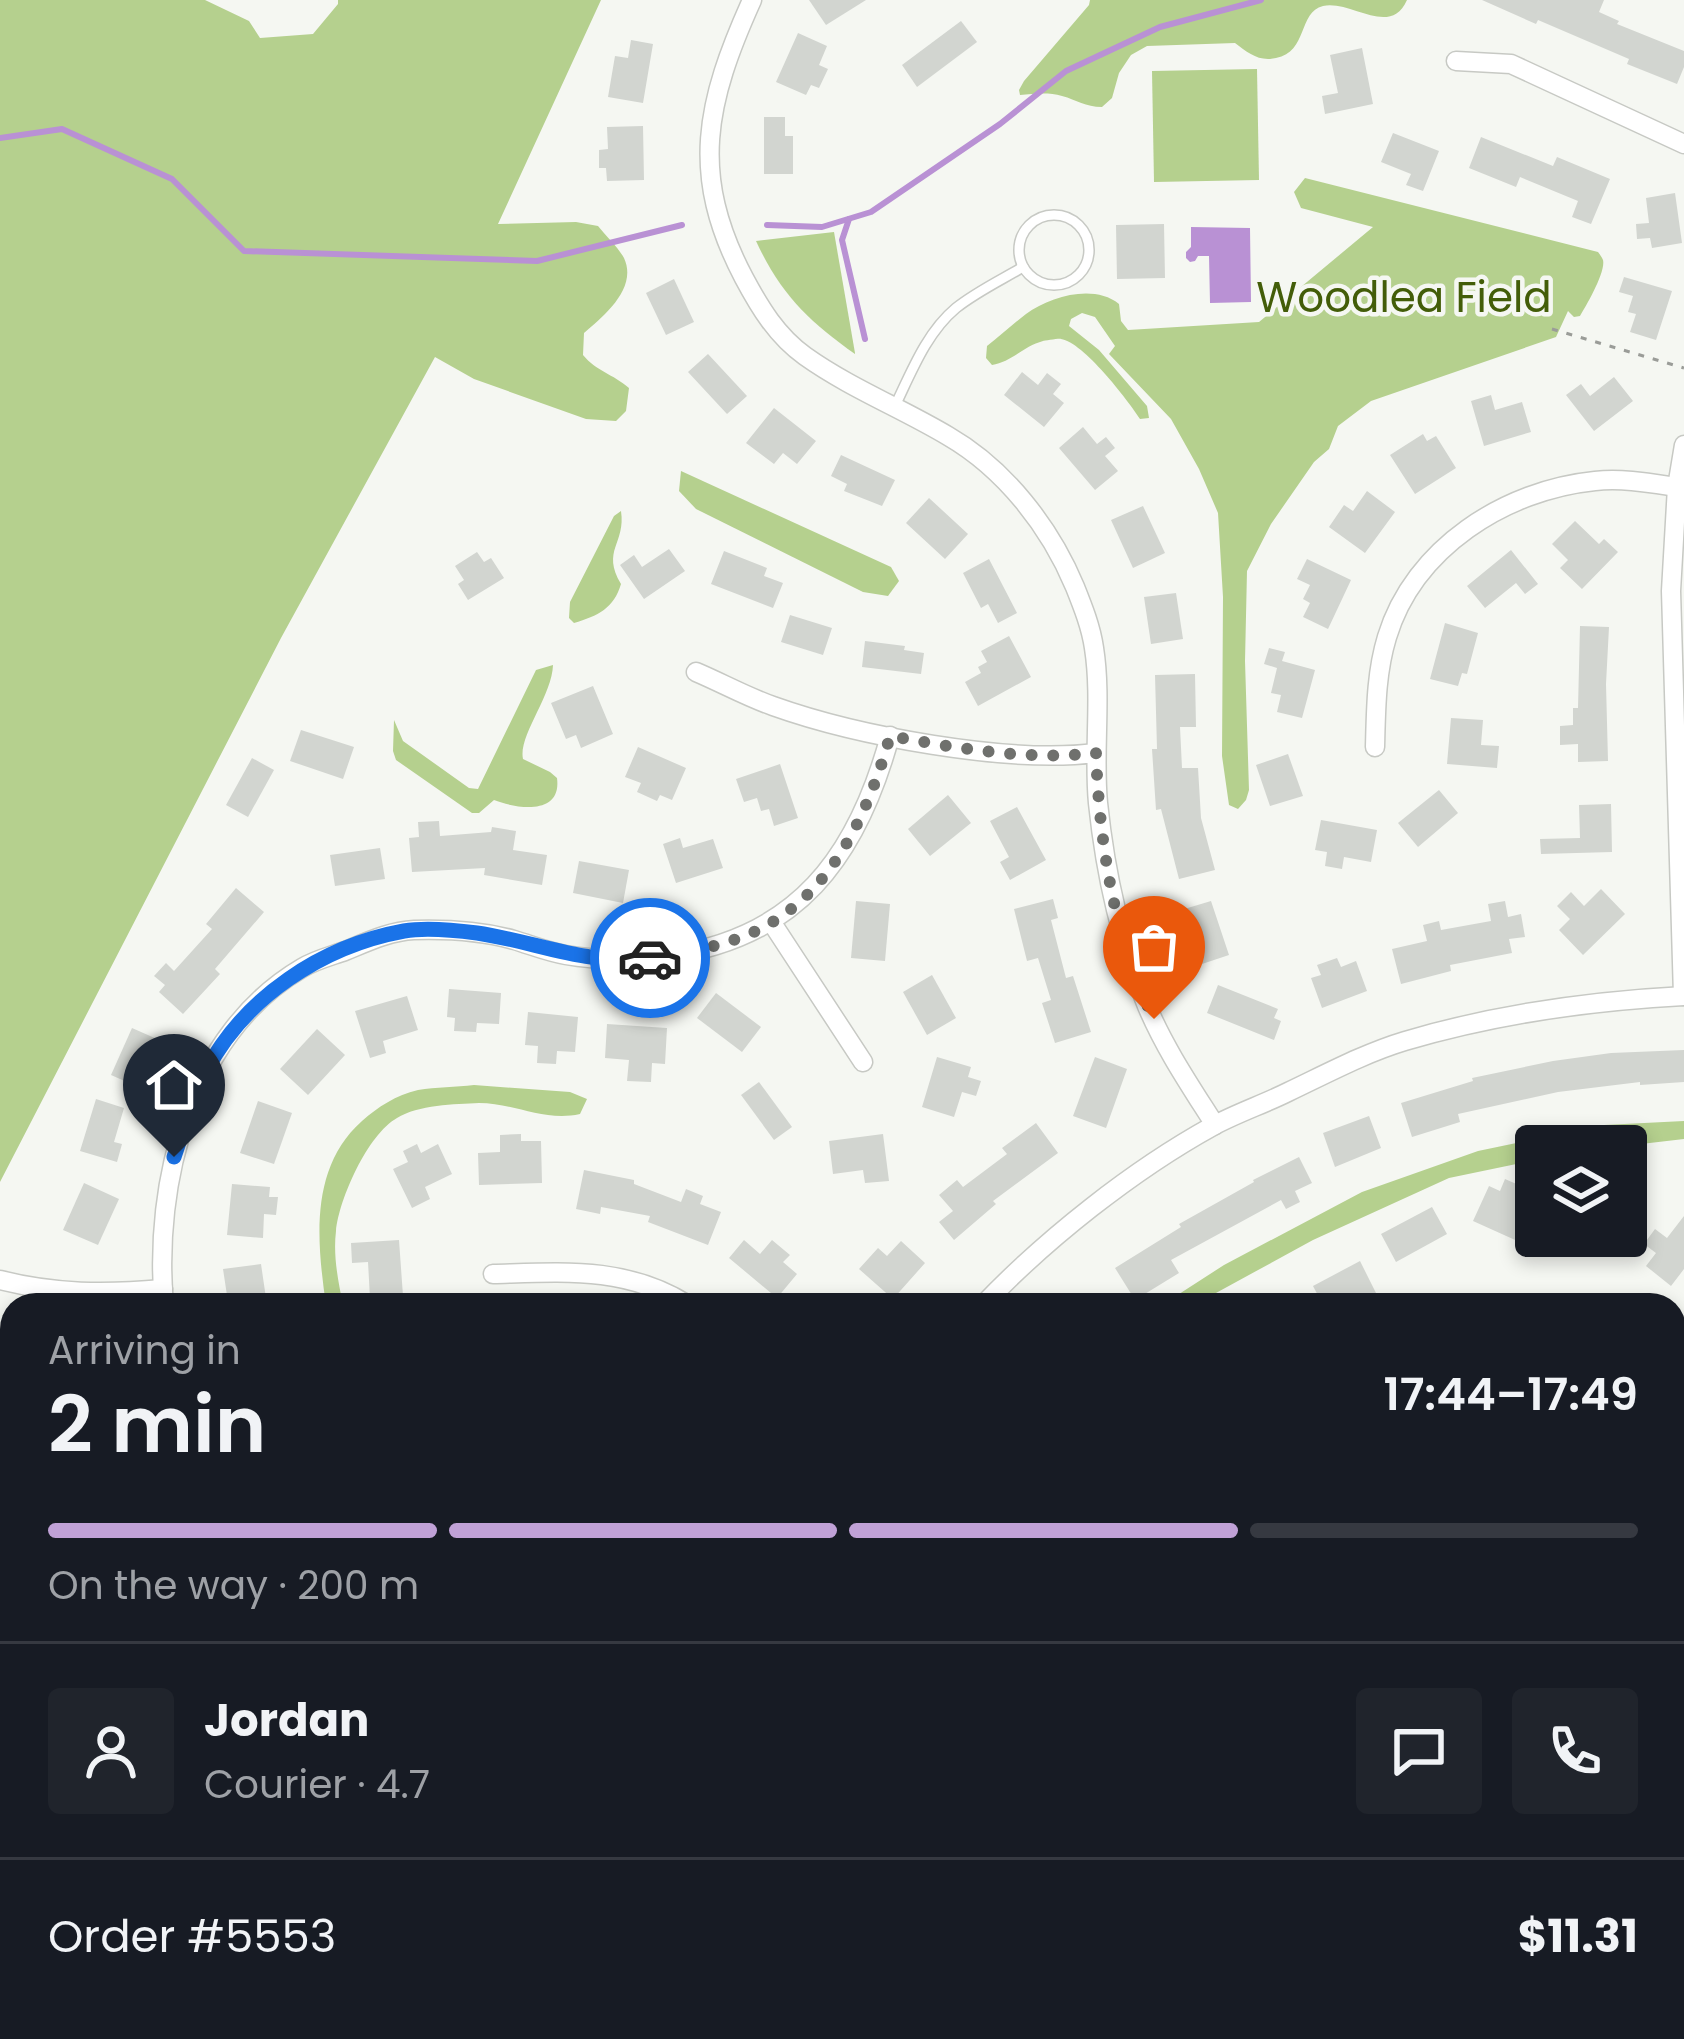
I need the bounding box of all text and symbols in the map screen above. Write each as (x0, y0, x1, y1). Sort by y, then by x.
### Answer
park label: Woodlea Field (1256, 268, 1552, 327)
pin (1103, 896, 1205, 1019)
courier (590, 898, 710, 1018)
icon: bag (1121, 914, 1187, 980)
icon: car (617, 925, 683, 991)
pin (123, 1034, 225, 1157)
icon: home (141, 1052, 207, 1118)
map controls (1515, 1125, 1647, 1257)
button: layers (1515, 1125, 1647, 1257)
text: Arriving in (48, 1323, 241, 1378)
text: 17:44–17:49 (1383, 1363, 1638, 1426)
text: 2 min (48, 1370, 266, 1479)
text: On the way · 200 m (48, 1558, 419, 1613)
button: person (48, 1688, 174, 1814)
button: chat (1356, 1688, 1482, 1814)
button: phone (1512, 1688, 1638, 1814)
text: Jordan (204, 1689, 369, 1752)
text: Courier · 4.7 (204, 1757, 430, 1812)
text: Order #5553 (48, 1905, 336, 1968)
text: $11.31 (1518, 1905, 1638, 1968)

